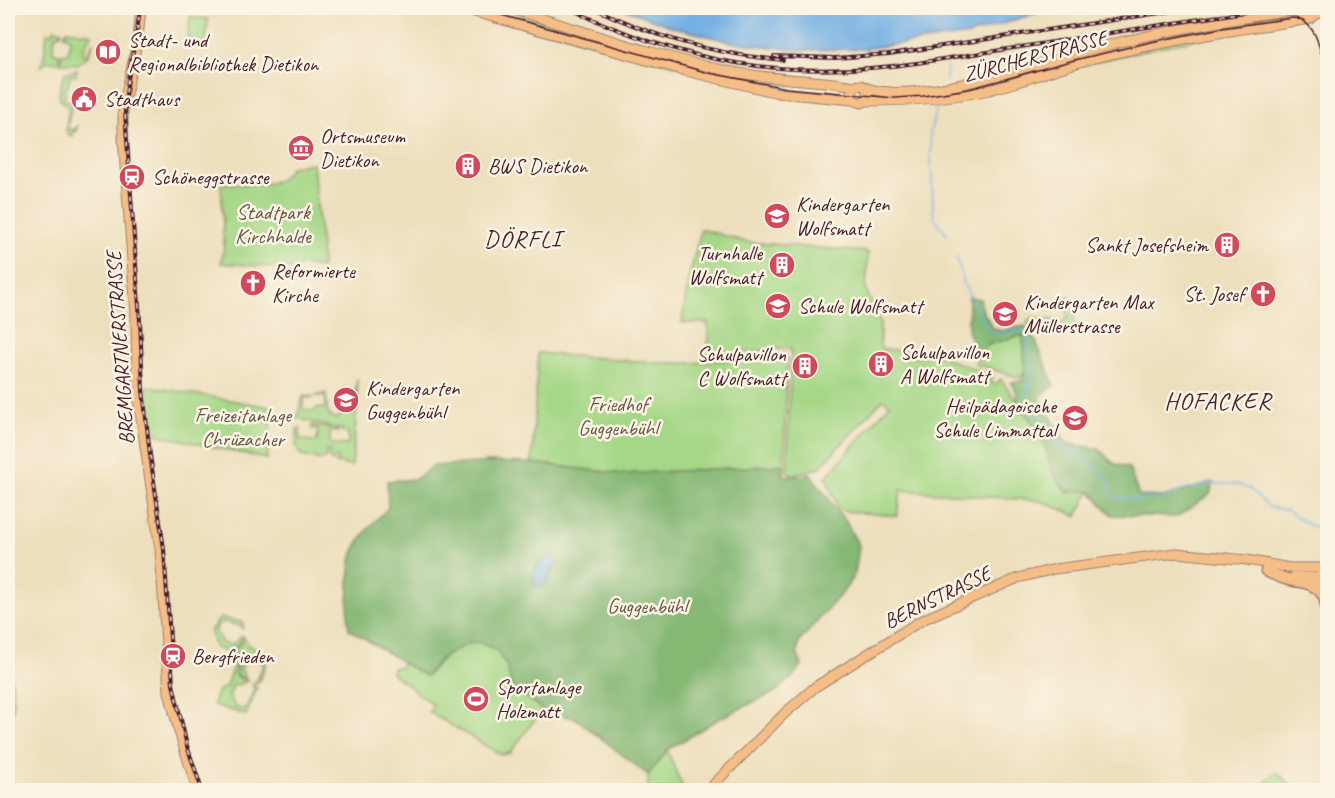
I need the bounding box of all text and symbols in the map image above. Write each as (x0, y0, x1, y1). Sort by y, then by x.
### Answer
street label: ZÜRCHERSTRASSE (960, 24, 1112, 88)
place label: Stadt- und Regionalbibliothek Dietikon (128, 27, 320, 77)
library icon: Stadt- und Regionalbibliothek Dietikon (93, 37, 123, 67)
public building icon: Stadthaus (69, 84, 99, 114)
place label: Stadthaus (104, 86, 181, 112)
place label: Ortsmuseum Dietikon (320, 123, 406, 173)
museum icon: Ortsmuseum Dietikon (286, 133, 316, 163)
building icon: BWS Dietikon (453, 151, 483, 181)
place label: BWS Dietikon (488, 153, 589, 179)
station icon: Schöneggstrasse (117, 162, 147, 192)
place label: Schöneggstrasse (152, 164, 270, 190)
place label: Kindergarten Wolfsmatt (796, 191, 890, 241)
park label: Stadtpark Kirchhalde (235, 199, 312, 249)
school or university icon: Kindergarten Wolfsmatt (762, 201, 792, 231)
district label: DÖRFLI (484, 224, 566, 254)
building icon: Sankt Josefsheim (1212, 230, 1242, 260)
place label: Sankt Josefsheim (1085, 232, 1209, 258)
place label: Turnhalle Wolfsmatt (689, 240, 765, 290)
street label: BREMGARTNERSTRASSE (100, 248, 140, 446)
building icon: Turnhalle Wolfsmatt (767, 250, 797, 280)
place label: Reformierte Kirche (272, 258, 356, 308)
church icon: Reformierte Kirche (238, 268, 268, 298)
church icon: St. Josef (1248, 279, 1278, 309)
place label: St. Josef (1183, 281, 1248, 307)
place label: Kindergarten Max Müllerstrasse (1024, 289, 1155, 339)
school or university icon: Schule Wolfsmatt (763, 291, 793, 321)
place label: Schule Wolfsmatt (798, 293, 925, 319)
school or university icon: Kindergarten Max Müllerstrasse (990, 299, 1020, 329)
place label: Schulpavillon A Wolfsmatt (900, 339, 992, 389)
place label: Schulpavillon C Wolfsmatt (697, 341, 789, 391)
building icon: Schulpavillon A Wolfsmatt (866, 349, 896, 379)
building icon: Schulpavillon C Wolfsmatt (790, 351, 820, 381)
place label: Kindergarten Guggenbühl (366, 375, 460, 425)
school or university icon: Kindergarten Guggenbühl (331, 385, 361, 415)
district label: HOFACKER (1164, 386, 1273, 416)
park label: Friedhof Guggenbühl (578, 391, 661, 441)
place label: Heilpädagoische Schule Limmattal (933, 393, 1059, 443)
park label: Freizeitanlage Chrüzacher (195, 402, 293, 452)
school or university icon: Heilpädagoische Schule Limmattal (1060, 403, 1090, 433)
street label: BERNSTRASSE (879, 559, 997, 634)
park label: Guggenbühl (607, 593, 690, 619)
station icon: Bergfrieden (158, 641, 188, 671)
place label: Bergfrieden (192, 643, 275, 669)
place label: Sportanlage Holzmatt (496, 674, 583, 724)
sports icon: Sportanlage Holzmatt (461, 684, 491, 714)

